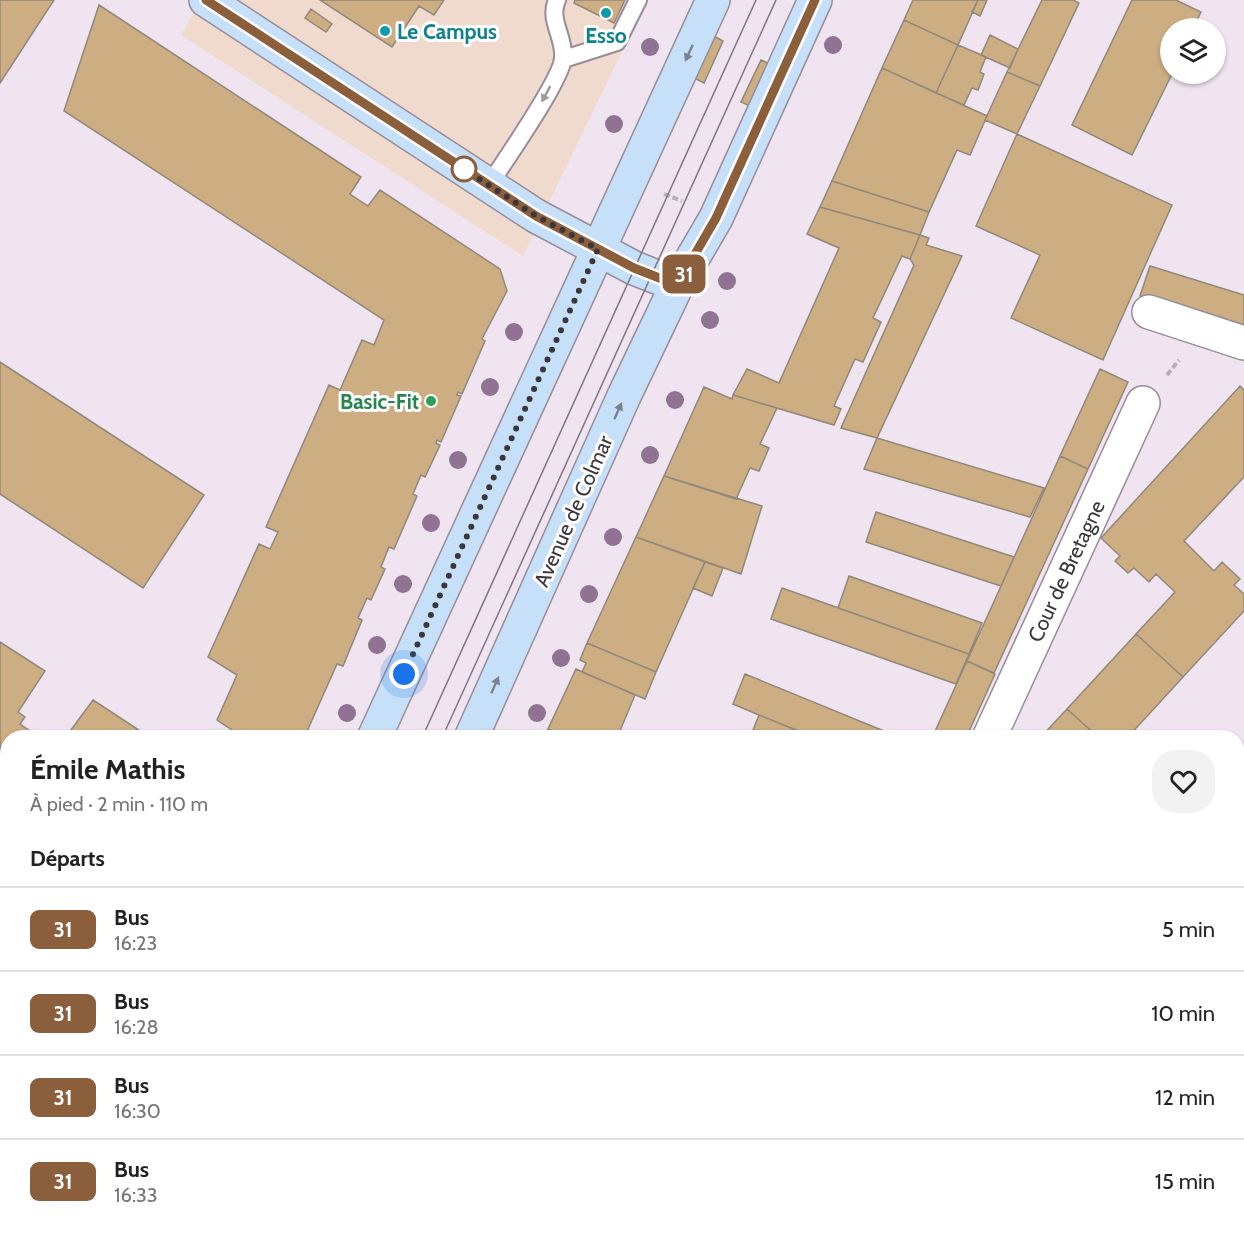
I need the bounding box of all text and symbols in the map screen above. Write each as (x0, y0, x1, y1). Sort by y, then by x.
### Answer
marker: Esso (599, 6, 613, 20)
map controls (1160, 18, 1226, 84)
button: layers (1160, 18, 1226, 84)
place label: Le Campus (397, 19, 497, 44)
place label: Esso (585, 23, 627, 48)
marker: Le Campus (378, 24, 392, 38)
one-way arrow (684, 45, 693, 62)
one-way arrow (541, 86, 551, 103)
unlabelled marker (451, 156, 477, 182)
line badge: 31 (657, 254, 711, 294)
text: 31 (674, 262, 694, 287)
place label: Basic-Fit (340, 389, 419, 414)
marker: Basic-Fit (424, 394, 438, 408)
one-way arrow (613, 402, 622, 419)
street label: Avenue de Colmar (528, 431, 618, 590)
street label: Cour de Bretagne (1022, 496, 1110, 646)
your location (389, 659, 419, 689)
one-way arrow (490, 675, 500, 693)
button: heart (1152, 750, 1215, 813)
text: Émile Mathis (30, 752, 185, 786)
text: À pied · 2 min · 110 m (30, 792, 208, 816)
text: Départs (30, 845, 105, 872)
text: Bus (114, 904, 149, 931)
text: 5 min (1162, 916, 1215, 943)
text: 31 (53, 917, 73, 942)
text: 16:23 (114, 931, 157, 955)
text: Bus (114, 988, 149, 1015)
text: 10 min (1151, 1000, 1215, 1027)
text: 31 (53, 1001, 73, 1026)
text: 16:28 (114, 1015, 159, 1039)
text: Bus (114, 1072, 149, 1099)
text: 12 min (1155, 1084, 1215, 1111)
text: 31 (53, 1085, 73, 1110)
text: 16:30 (114, 1099, 161, 1123)
text: Bus (114, 1156, 149, 1183)
text: 15 min (1155, 1168, 1215, 1195)
text: 31 (53, 1169, 73, 1194)
text: 16:33 (114, 1183, 158, 1207)

